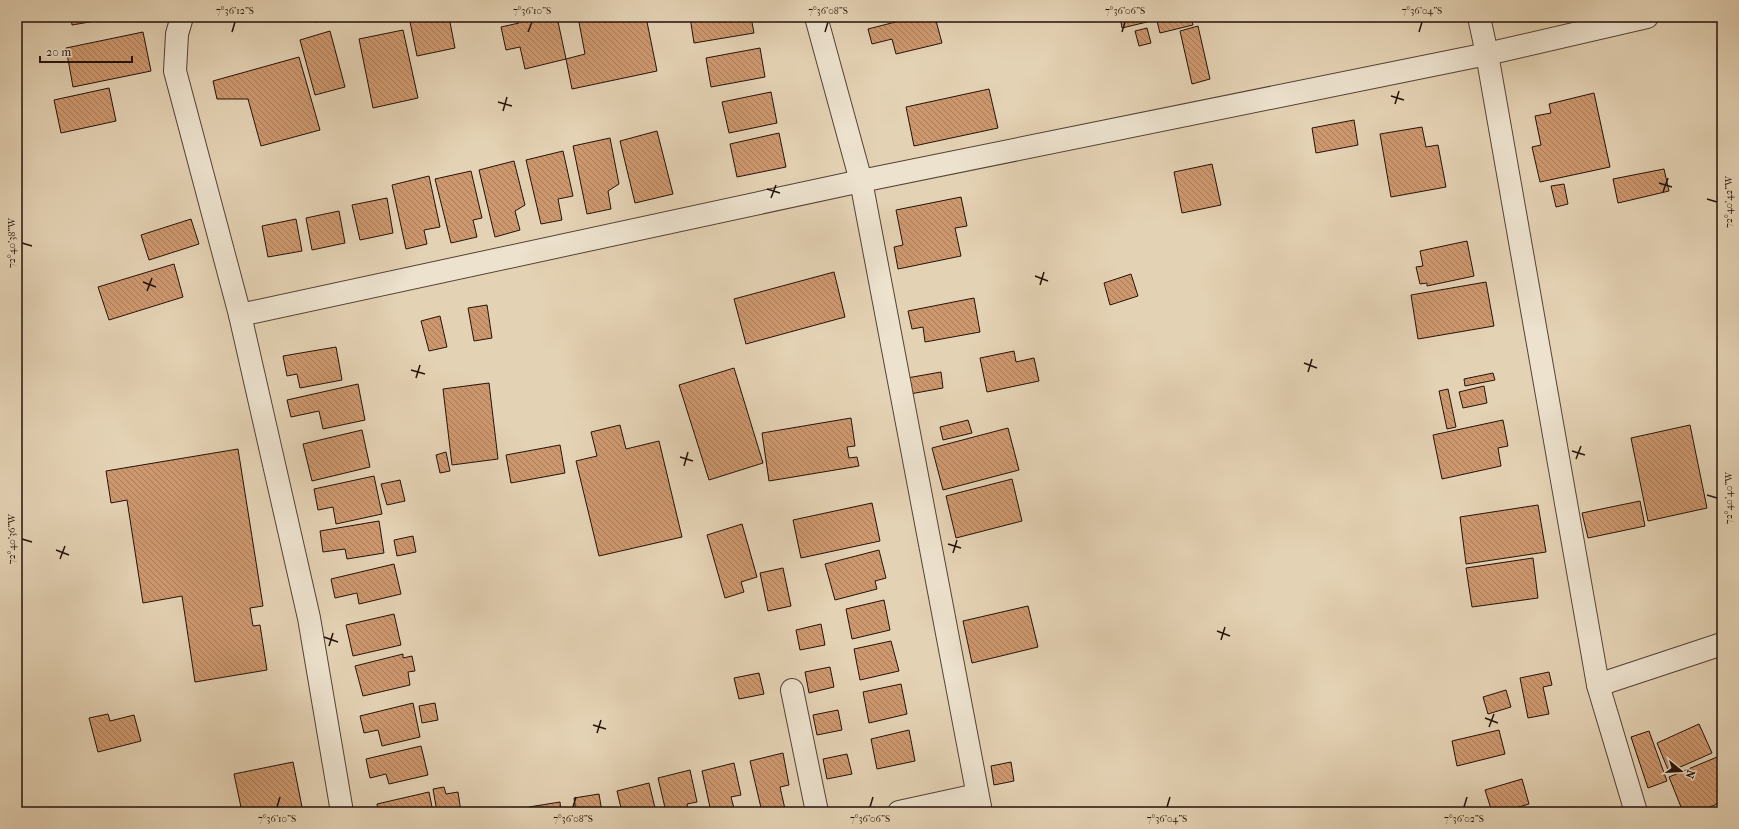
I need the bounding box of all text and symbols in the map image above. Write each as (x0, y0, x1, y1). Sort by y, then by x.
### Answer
text: 7°36'12"S (216, 5, 254, 17)
text: 7°36'10"S (513, 5, 551, 17)
text: 7°36'08"S (808, 5, 848, 17)
text: 7°36'06"S (1105, 5, 1145, 17)
text: 7°36'04"S (1402, 5, 1442, 17)
scale bar (40, 38, 132, 64)
text: 20 m (46, 45, 71, 59)
text: 72°40'42"W (1723, 175, 1735, 228)
text: 72°40'38"W (6, 217, 18, 268)
text: 72°40'40"W (1723, 471, 1735, 524)
text: 72°40'36"W (6, 513, 18, 564)
north arrow (1661, 751, 1701, 791)
text: N (1682, 768, 1698, 781)
text: 7°36'10"S (258, 813, 296, 825)
text: 7°36'08"S (553, 813, 593, 825)
text: 7°36'06"S (850, 813, 890, 825)
text: 7°36'04"S (1147, 813, 1187, 825)
text: 7°36'02"S (1444, 813, 1484, 825)

